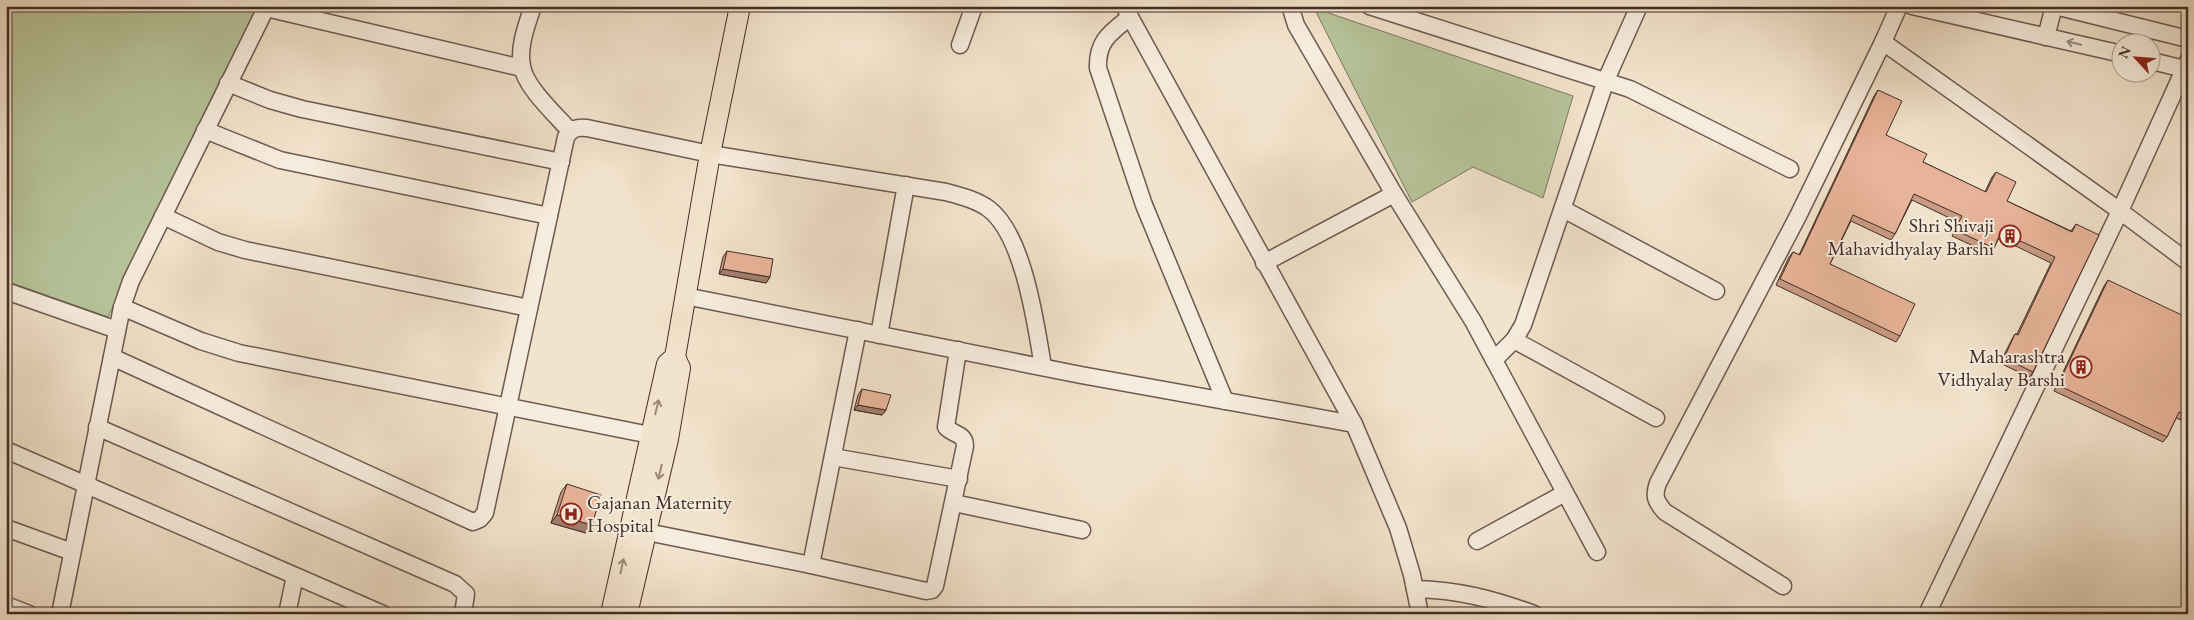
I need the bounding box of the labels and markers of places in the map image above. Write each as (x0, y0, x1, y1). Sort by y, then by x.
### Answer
place label: Shri Shivaji Mahavidhyalay Barshi (1827, 212, 1994, 261)
building icon: Shri Shivaji Mahavidhyalay Barshi (1998, 224, 2022, 248)
place label: Maharashtra Vidhyalay Barshi (1938, 343, 2065, 392)
building icon: Maharashtra Vidhyalay Barshi (2069, 355, 2093, 379)
place label: Gajanan Maternity Hospital (587, 489, 732, 538)
hospital icon: Gajanan Maternity Hospital (559, 502, 583, 526)

